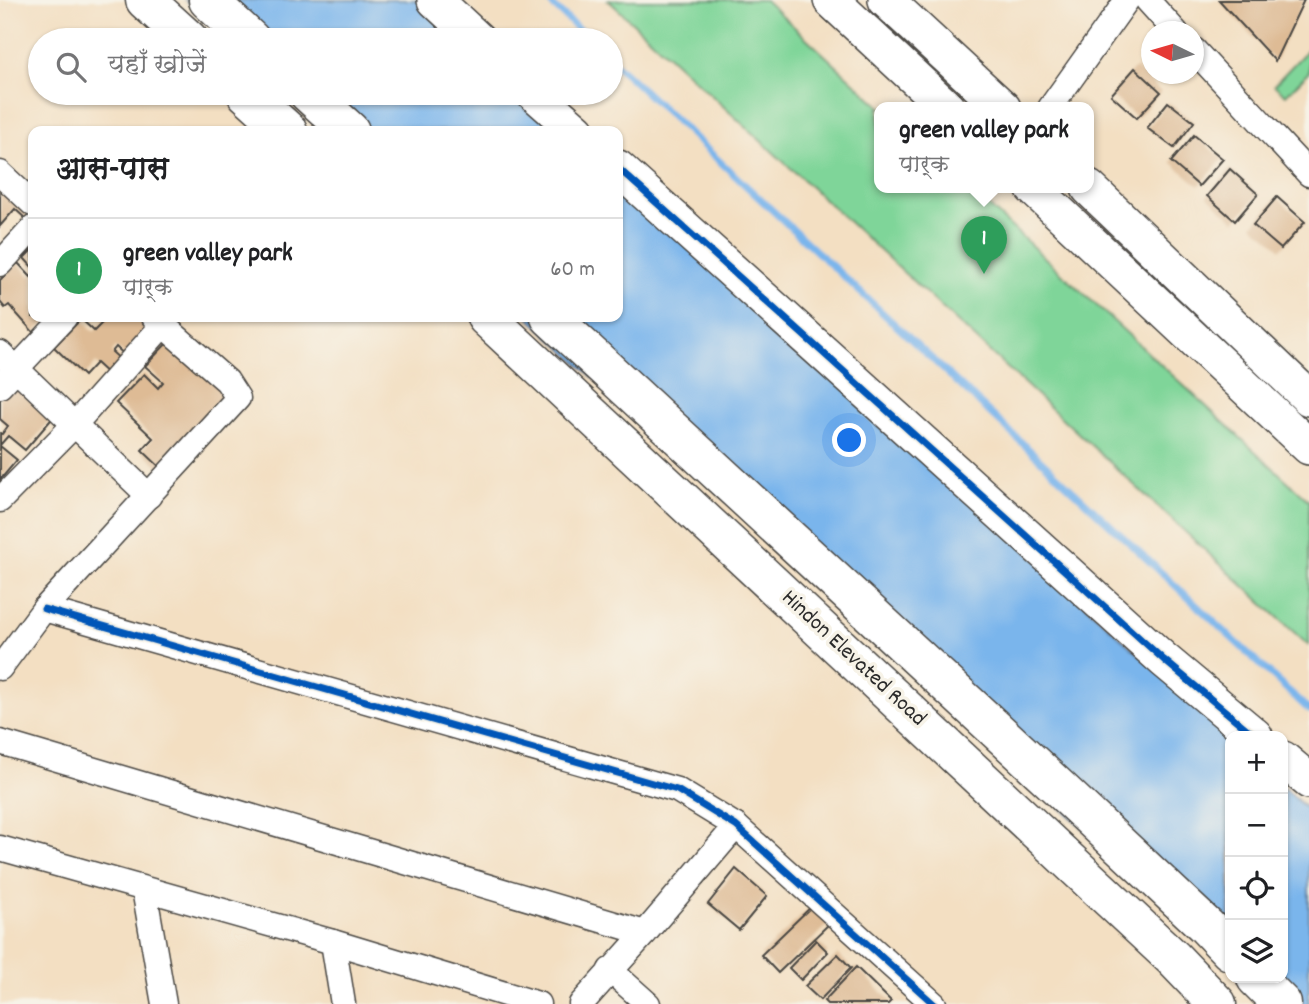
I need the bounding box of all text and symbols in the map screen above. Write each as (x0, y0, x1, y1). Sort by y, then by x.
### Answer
north arrow (1141, 21, 1204, 84)
search box (28, 28, 623, 105)
icon: search (52, 48, 90, 86)
text: यहाँ खोजें (108, 48, 206, 85)
popup (874, 102, 1094, 193)
text: green valley park (899, 113, 1069, 150)
text: आस-पास (56, 150, 168, 193)
text: पार्क (899, 150, 949, 183)
pin: 1 (961, 216, 1007, 274)
text: green valley park (123, 236, 293, 273)
text: 1 (76, 254, 82, 287)
text: 60 m (550, 254, 595, 287)
text: पार्क (123, 273, 173, 306)
your location (832, 423, 866, 457)
street label: Hindon Elevated Road (773, 583, 933, 735)
map controls (1225, 731, 1288, 983)
button: + (1225, 731, 1288, 794)
button: − (1225, 794, 1288, 857)
button: locate (1225, 857, 1288, 920)
button: layers (1225, 920, 1288, 983)

